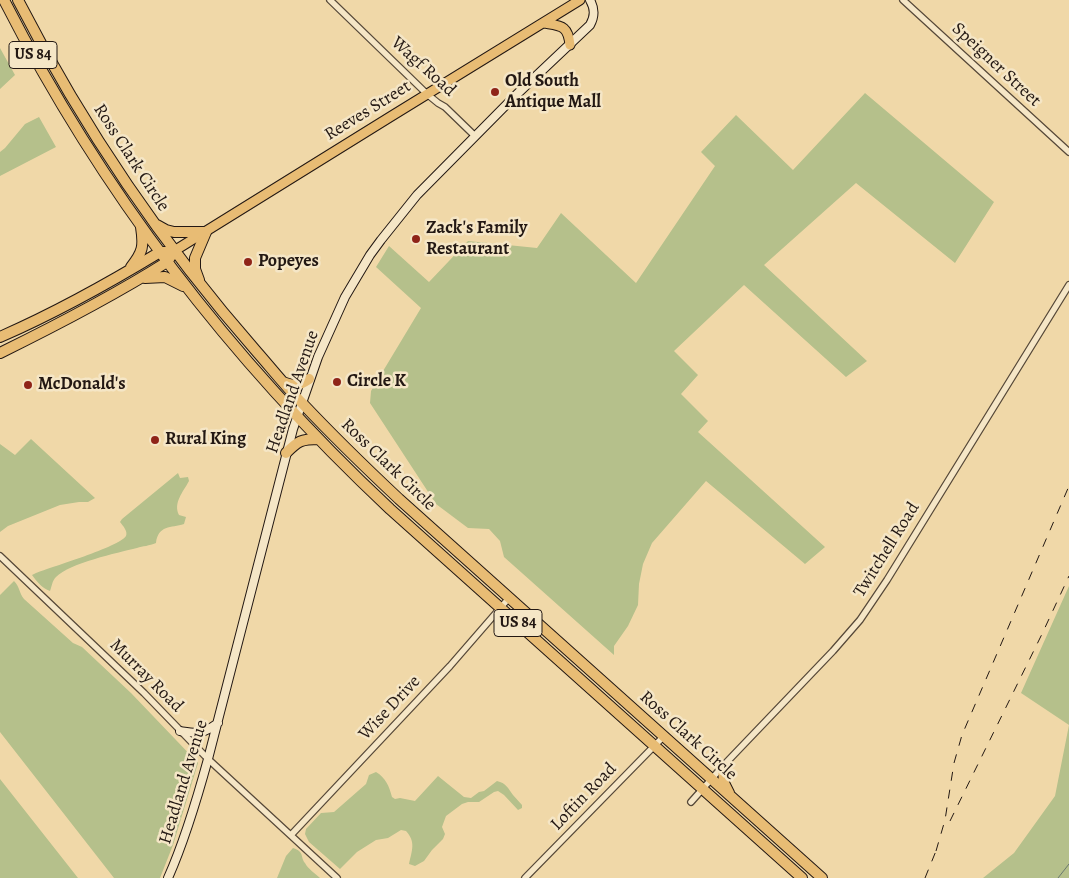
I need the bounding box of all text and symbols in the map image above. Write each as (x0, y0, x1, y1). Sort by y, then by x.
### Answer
street label: Speigner Street (947, 18, 1045, 112)
street label: Wagf Road (386, 32, 460, 102)
road number: US 84 (9, 42, 57, 68)
place label: Old South Antique Mall (505, 71, 601, 114)
street label: Reeves Street (321, 76, 415, 146)
marker: Old South Antique Mall (489, 86, 501, 98)
street label: Ross Clark Circle (88, 100, 174, 216)
place label: Zack's Family Restaurant (426, 218, 527, 260)
marker: Zack's Family Restaurant (410, 233, 422, 245)
place label: Popeyes (258, 251, 319, 273)
marker: Popeyes (242, 256, 254, 268)
street label: Headland Avenue (262, 328, 324, 456)
place label: Circle K (347, 371, 406, 393)
place label: McDonald's (38, 374, 126, 396)
marker: Circle K (331, 376, 343, 388)
marker: McDonald's (22, 379, 34, 391)
street label: Ross Clark Circle (336, 414, 440, 516)
place label: Rural King (165, 429, 246, 451)
marker: Rural King (149, 434, 161, 446)
street label: Twitchell Road (849, 499, 925, 601)
road number: US 84 (494, 610, 542, 636)
street label: Murray Road (105, 635, 187, 717)
street label: Wise Drive (355, 671, 425, 745)
street label: Ross Clark Circle (635, 687, 741, 785)
street label: Headland Avenue (155, 717, 213, 847)
street label: Loftin Road (546, 759, 622, 835)

